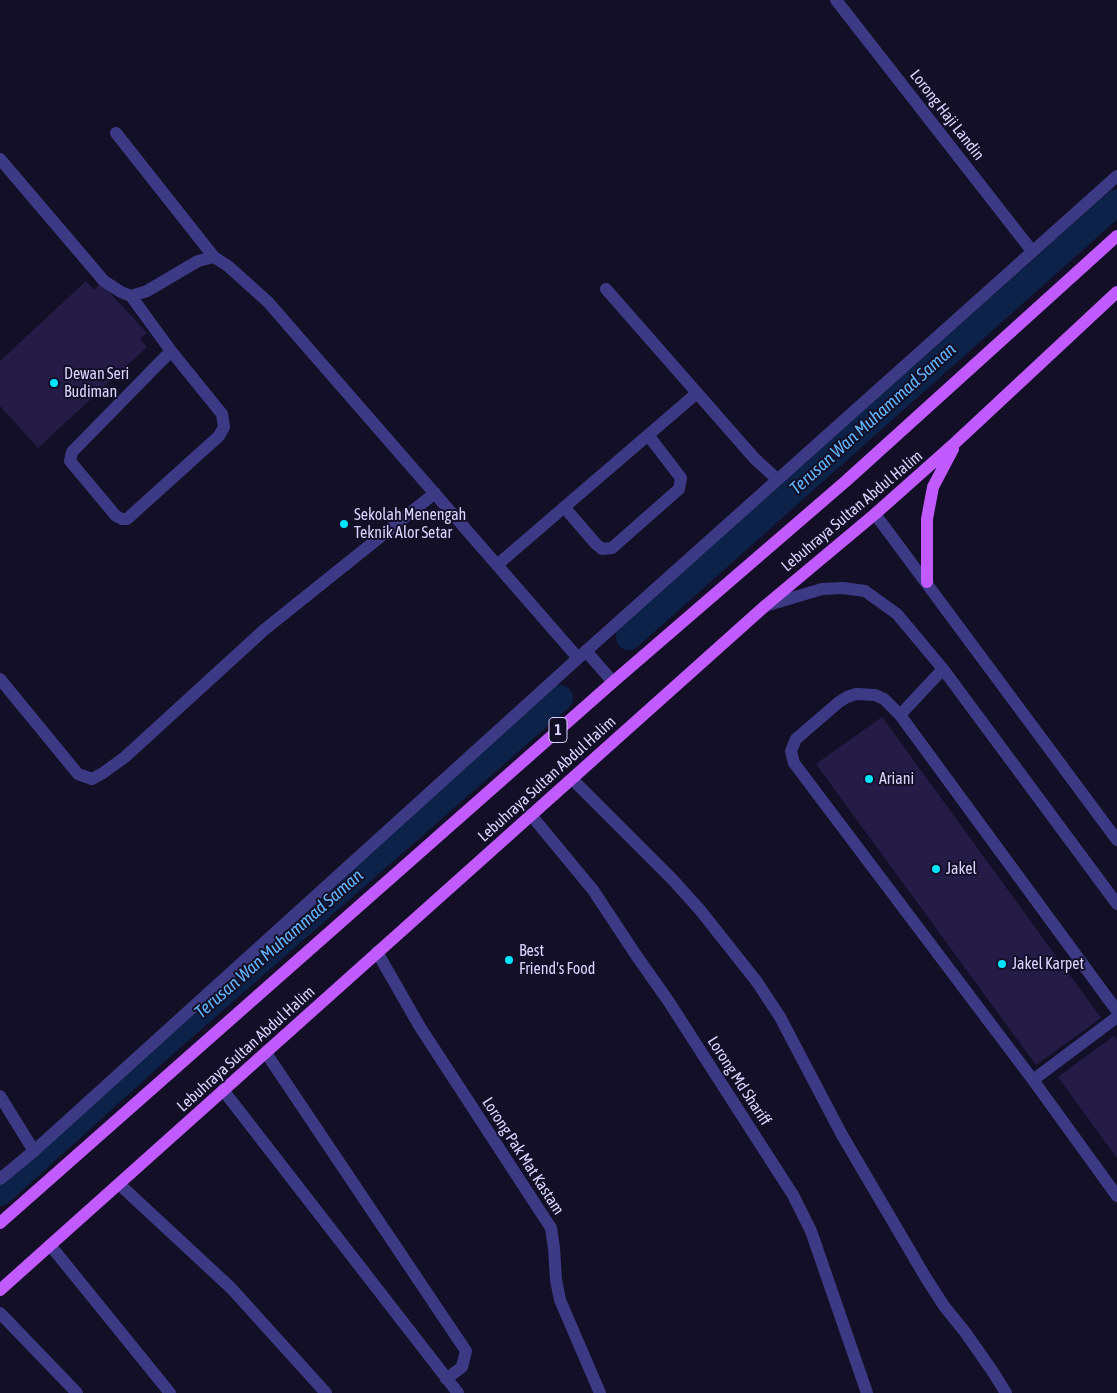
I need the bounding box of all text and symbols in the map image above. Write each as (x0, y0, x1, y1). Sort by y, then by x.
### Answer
street label: Lorong Haji Landin (906, 66, 988, 164)
water label: Terusan Wan Muhammad Saman (785, 339, 961, 499)
place label: Dewan Seri Budiman (64, 364, 129, 402)
marker: Dewan Seri Budiman (48, 377, 60, 389)
street label: Lebuhraya Sultan Abdul Halim (777, 446, 927, 576)
place label: Sekolah Menengah Teknik Alor Setar (354, 505, 466, 543)
marker: Sekolah Menengah Teknik Alor Setar (338, 518, 350, 530)
street label: Lebuhraya Sultan Abdul Halim (474, 712, 620, 846)
road number: 1 (549, 718, 567, 742)
place label: Ariani (879, 769, 914, 789)
marker: Ariani (863, 773, 875, 785)
place label: Jakel (946, 859, 977, 879)
marker: Jakel (930, 863, 942, 875)
water label: Terusan Wan Muhammad Saman (190, 865, 368, 1023)
place label: Best Friend's Food (519, 941, 595, 979)
marker: Best Friend's Food (503, 954, 515, 966)
place label: Jakel Karpet (1012, 954, 1084, 974)
marker: Jakel Karpet (996, 958, 1008, 970)
street label: Lebuhraya Sultan Abdul Halim (173, 982, 319, 1116)
street label: Lorong Md Shariff (703, 1033, 775, 1129)
street label: Lorong Pak Mat Kastam (478, 1094, 568, 1218)

